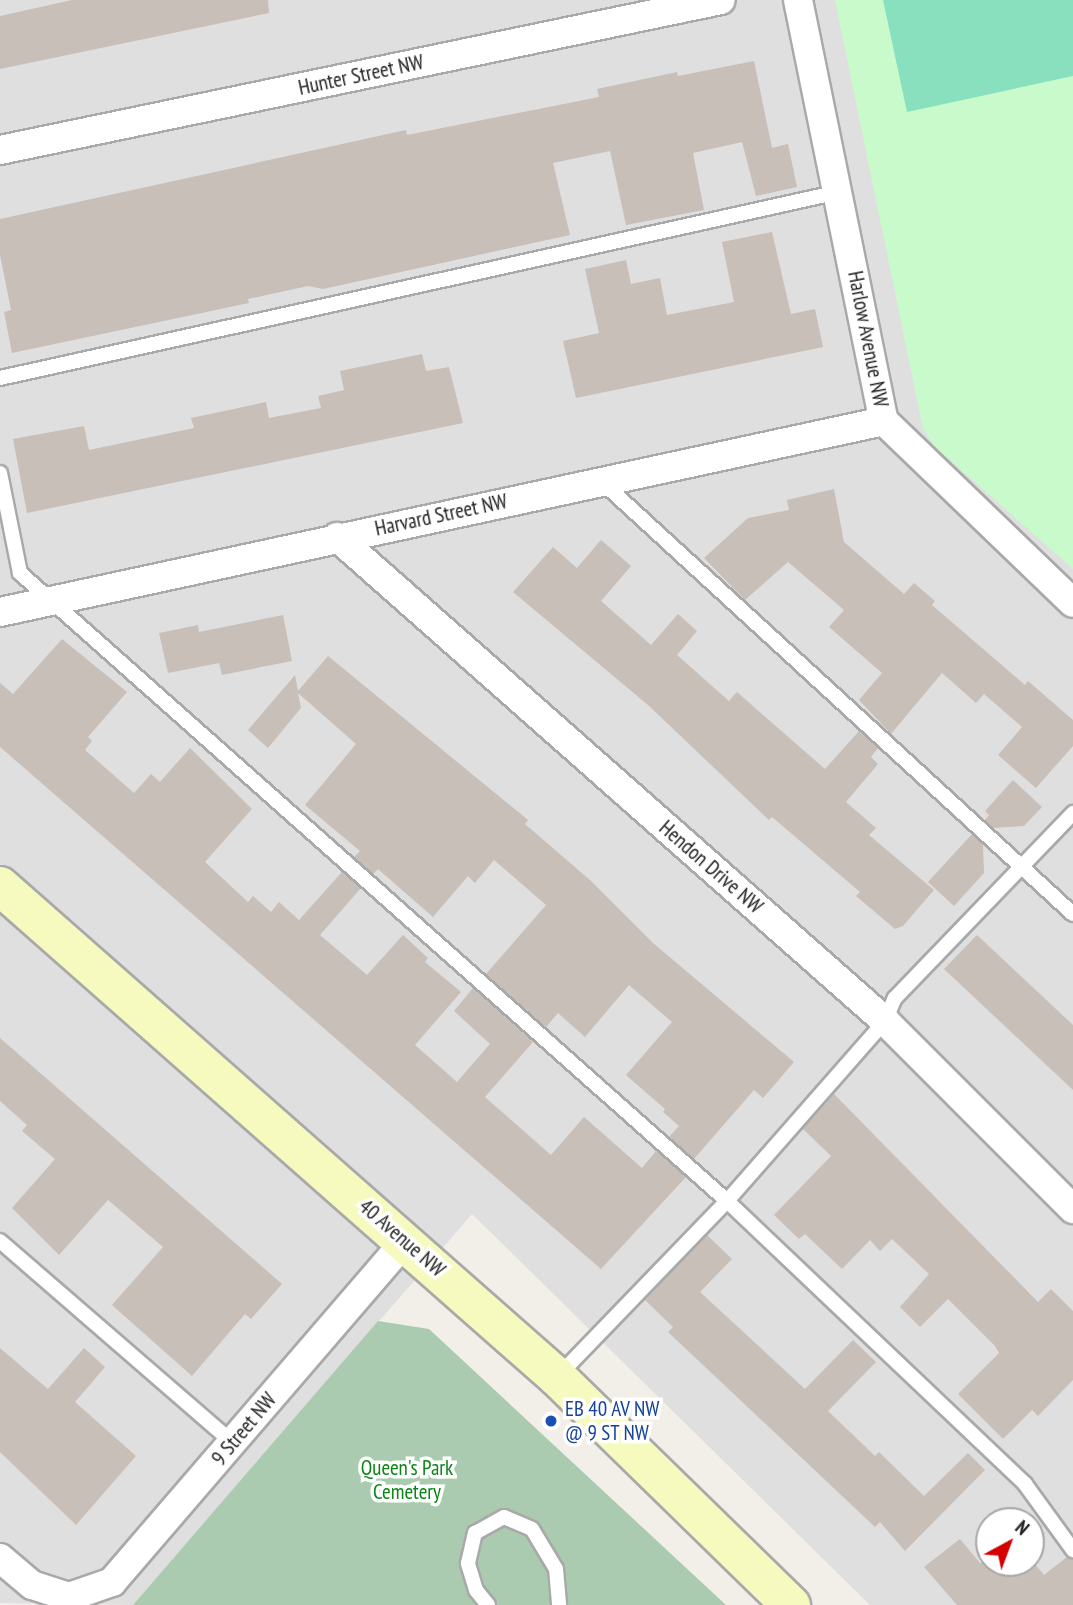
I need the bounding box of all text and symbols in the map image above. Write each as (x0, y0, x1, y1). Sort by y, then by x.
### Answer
street label: Hunter Street NW (296, 49, 426, 101)
street label: Harlow Avenue NW (842, 268, 894, 410)
street label: Harvard Street NW (373, 489, 509, 541)
street label: Hendon Drive NW (654, 815, 768, 919)
street label: 40 Avenue NW (354, 1194, 450, 1282)
street label: 9 Street NW (206, 1387, 282, 1471)
place label: EB 40 AV NW @ 9 ST NW (565, 1396, 660, 1446)
marker: EB 40 AV NW @ 9 ST NW (543, 1413, 559, 1429)
park label: Queen's Park Cemetery (361, 1455, 453, 1505)
north arrow (975, 1507, 1045, 1577)
text: N (1011, 1515, 1034, 1540)

